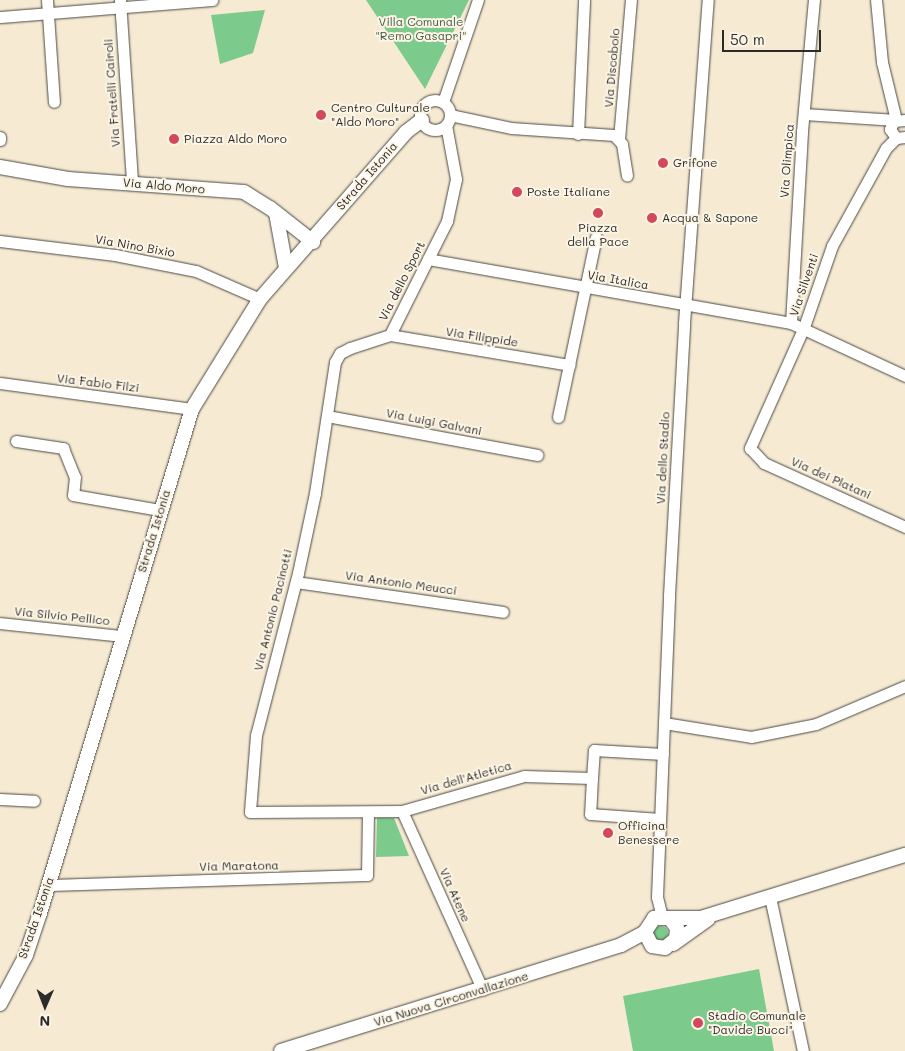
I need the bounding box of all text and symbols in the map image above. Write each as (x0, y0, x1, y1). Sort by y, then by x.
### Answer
park label: Villa Comunale "Remo Gasapri" (376, 15, 466, 43)
scale bar (725, 20, 824, 52)
street label: Via Discobolo (601, 28, 623, 108)
text: 50 m (730, 29, 765, 49)
street label: Via Fratelli Cairoli (101, 38, 123, 148)
place label: Centro Culturale "Aldo Moro" (331, 101, 430, 129)
marker: Centro Culturale "Aldo Moro" (315, 109, 327, 121)
street label: Via Olimpica (777, 124, 797, 198)
place label: Piazza Aldo Moro (184, 132, 287, 146)
marker: Piazza Aldo Moro (168, 133, 180, 145)
street label: Strada Istonia (333, 139, 401, 213)
place label: Grifone (673, 156, 717, 170)
marker: Grifone (657, 157, 669, 169)
street label: Via Aldo Moro (122, 175, 206, 197)
place label: Poste Italiane (527, 185, 610, 199)
marker: Poste Italiane (511, 186, 523, 198)
marker: Piazza della Pace (592, 207, 604, 219)
place label: Acqua & Sapone (662, 211, 758, 225)
marker: Acqua & Sapone (646, 212, 658, 224)
place label: Piazza della Pace (567, 221, 629, 249)
street label: Via Nino Bixio (94, 232, 176, 260)
street label: Via dello Sport (376, 239, 428, 323)
street label: Via Silventi (787, 252, 821, 318)
street label: Via Italica (586, 268, 650, 292)
street label: Via Filippide (445, 324, 519, 350)
street label: Via Fabio Filzi (56, 371, 140, 395)
street label: Via Luigi Galvani (385, 406, 483, 438)
street label: Via dello Stadio (653, 411, 673, 505)
street label: Via dei Platani (789, 454, 873, 502)
street label: Strada Istonia (135, 488, 173, 574)
street label: Via Antonio Pacinotti (251, 548, 295, 672)
street label: Via Antonio Meucci (344, 568, 458, 598)
street label: Via Silvio Pellico (14, 604, 110, 628)
street label: Via dell'Atletica (419, 758, 513, 798)
place label: Officina Benessere (618, 819, 679, 847)
marker: Officina Benessere (602, 827, 614, 839)
street label: Via Maratona (199, 858, 279, 874)
street label: Via Atene (437, 866, 473, 924)
street label: Strada Istonia (15, 875, 57, 961)
street label: Via Nuova Circonvallazione (372, 969, 530, 1029)
north arrow (20, 981, 70, 1031)
place label: Stadio Comunale "Davide Bucci" (708, 1009, 806, 1037)
text: N (39, 1012, 50, 1031)
marker: Stadio Comunale "Davide Bucci" (692, 1017, 704, 1029)

